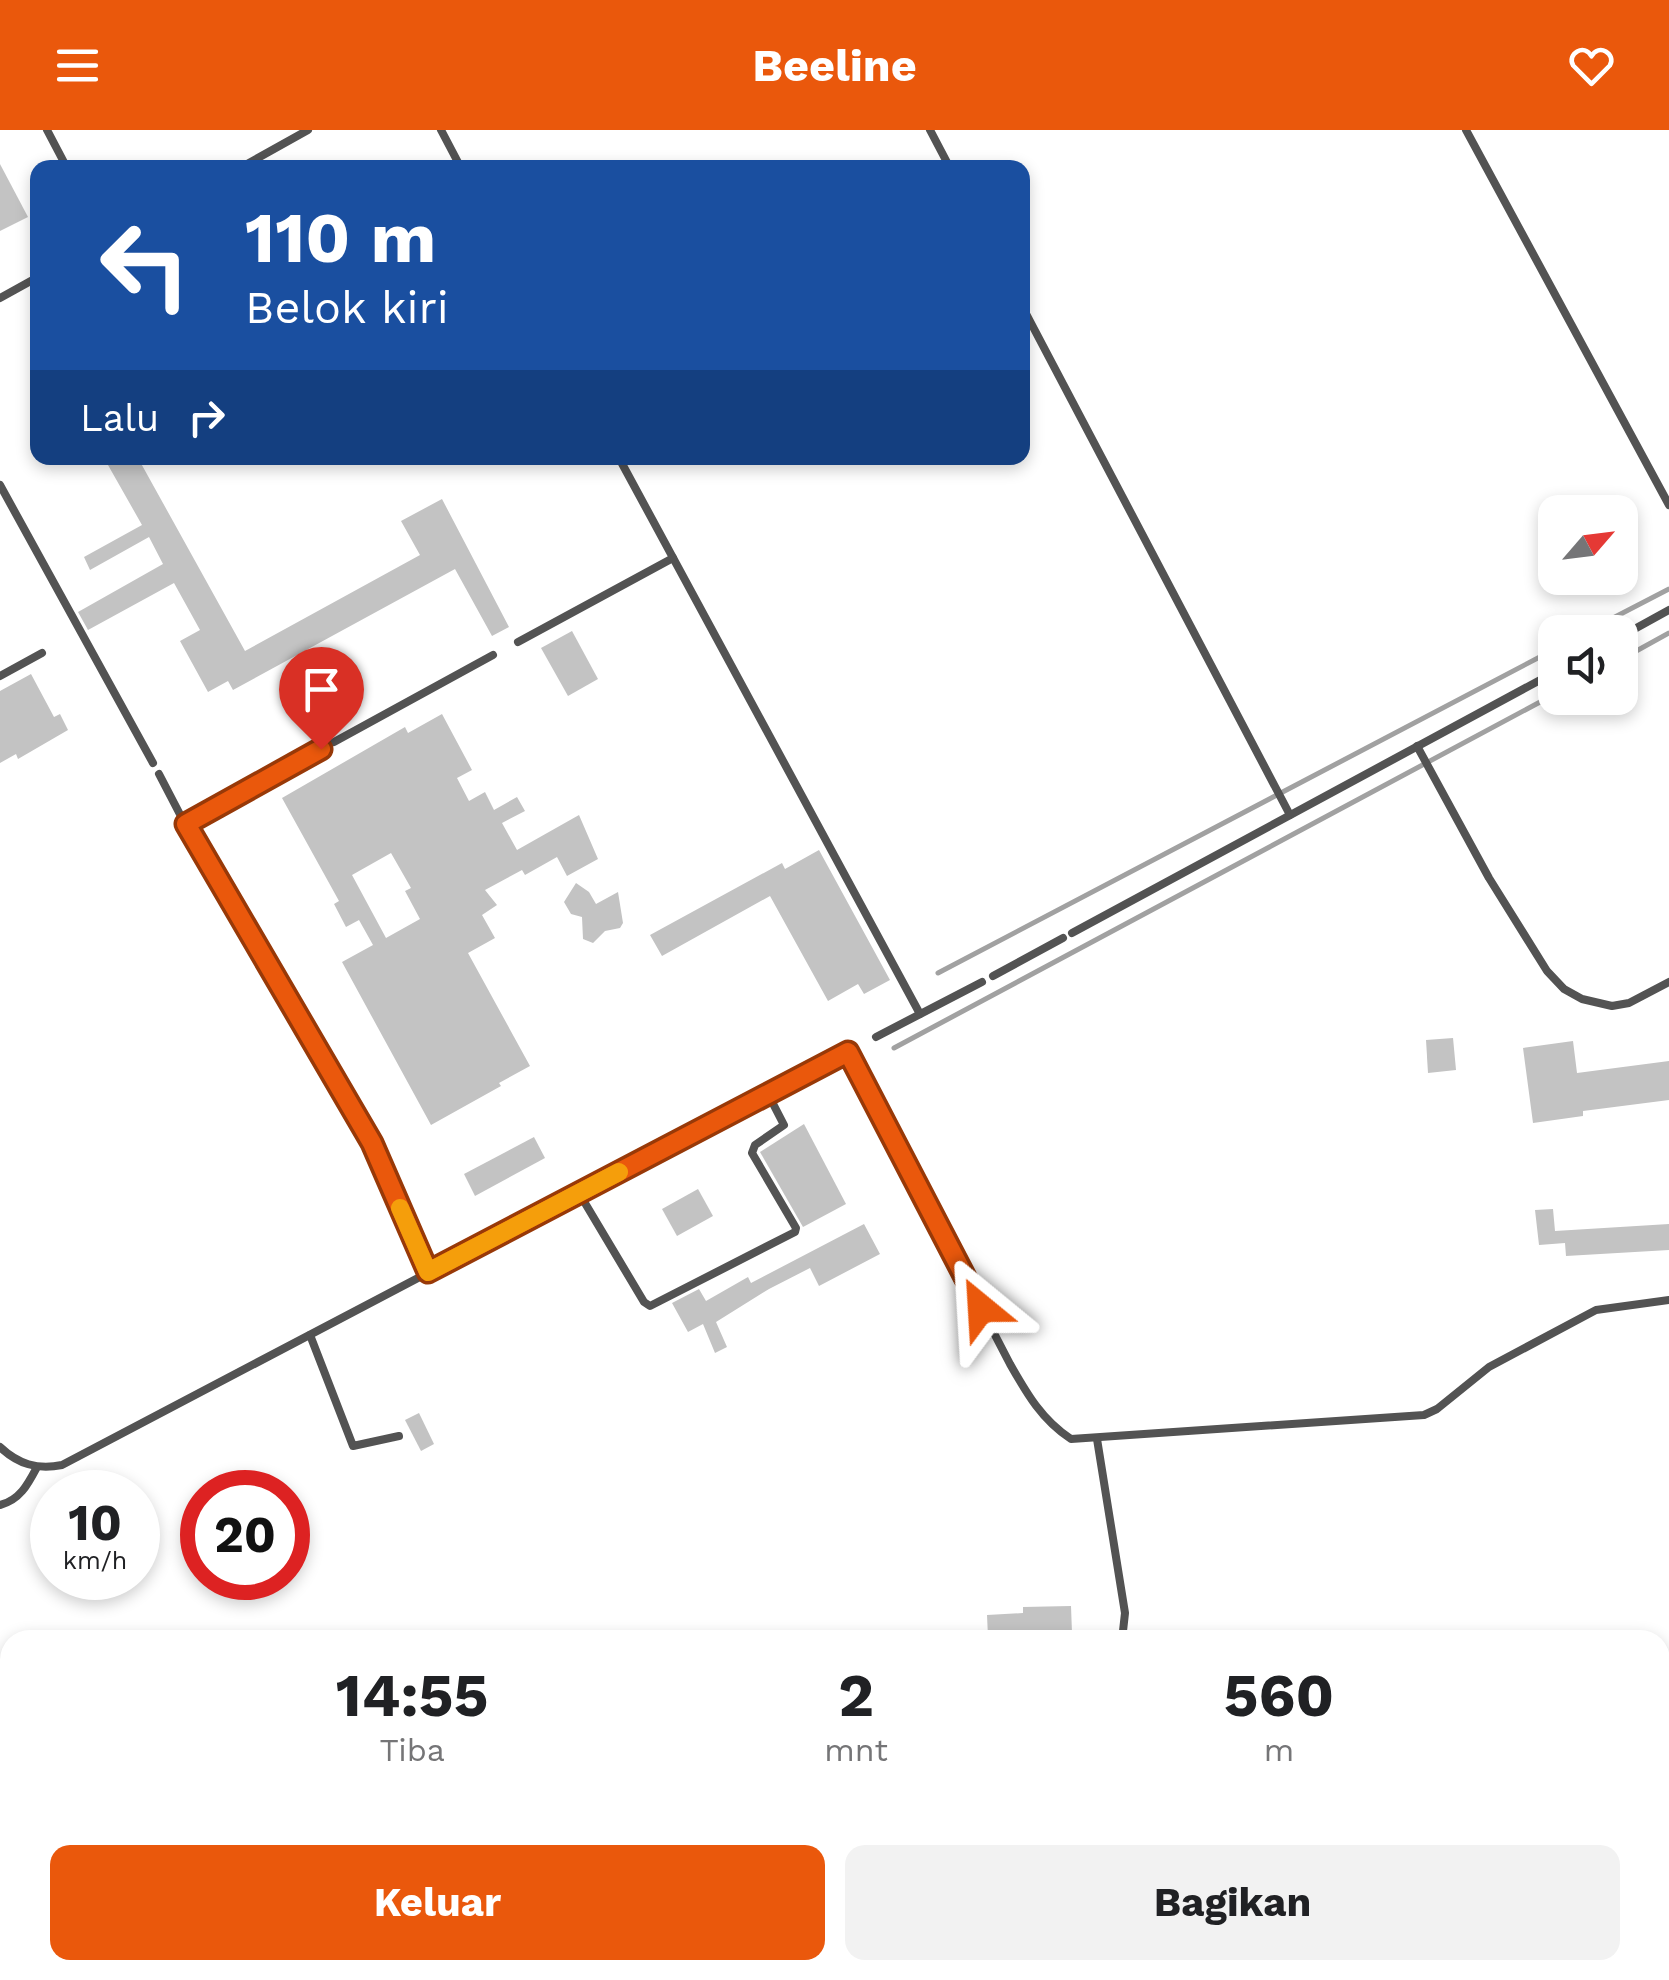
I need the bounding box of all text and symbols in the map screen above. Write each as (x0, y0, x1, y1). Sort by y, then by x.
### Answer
icon: menu (50, 38, 105, 93)
icon: heart (1564, 38, 1619, 93)
text: Beeline (752, 39, 917, 92)
text: 110 m (245, 197, 436, 279)
icon: left (80, 200, 210, 330)
text: Belok kiri (245, 281, 449, 334)
icon: right (179, 390, 234, 445)
text: Lalu (80, 396, 159, 440)
north arrow (1538, 495, 1638, 595)
map controls (1538, 495, 1638, 715)
button: sound (1538, 615, 1638, 715)
pin (279, 647, 364, 750)
icon: arrive (294, 662, 349, 717)
position arrow (929, 1256, 1033, 1360)
speed limit sign: 20 (180, 1470, 310, 1600)
text: 10 (68, 1493, 122, 1552)
text: km/h (63, 1546, 127, 1575)
text: 14:55 (336, 1660, 489, 1731)
text: 2 (838, 1660, 874, 1731)
text: 560 (1224, 1660, 1334, 1731)
text: Tiba (379, 1731, 445, 1769)
text: mnt (824, 1731, 888, 1769)
text: m (1264, 1731, 1294, 1769)
button: Keluar (50, 1845, 825, 1960)
button: Bagikan (845, 1845, 1620, 1960)

